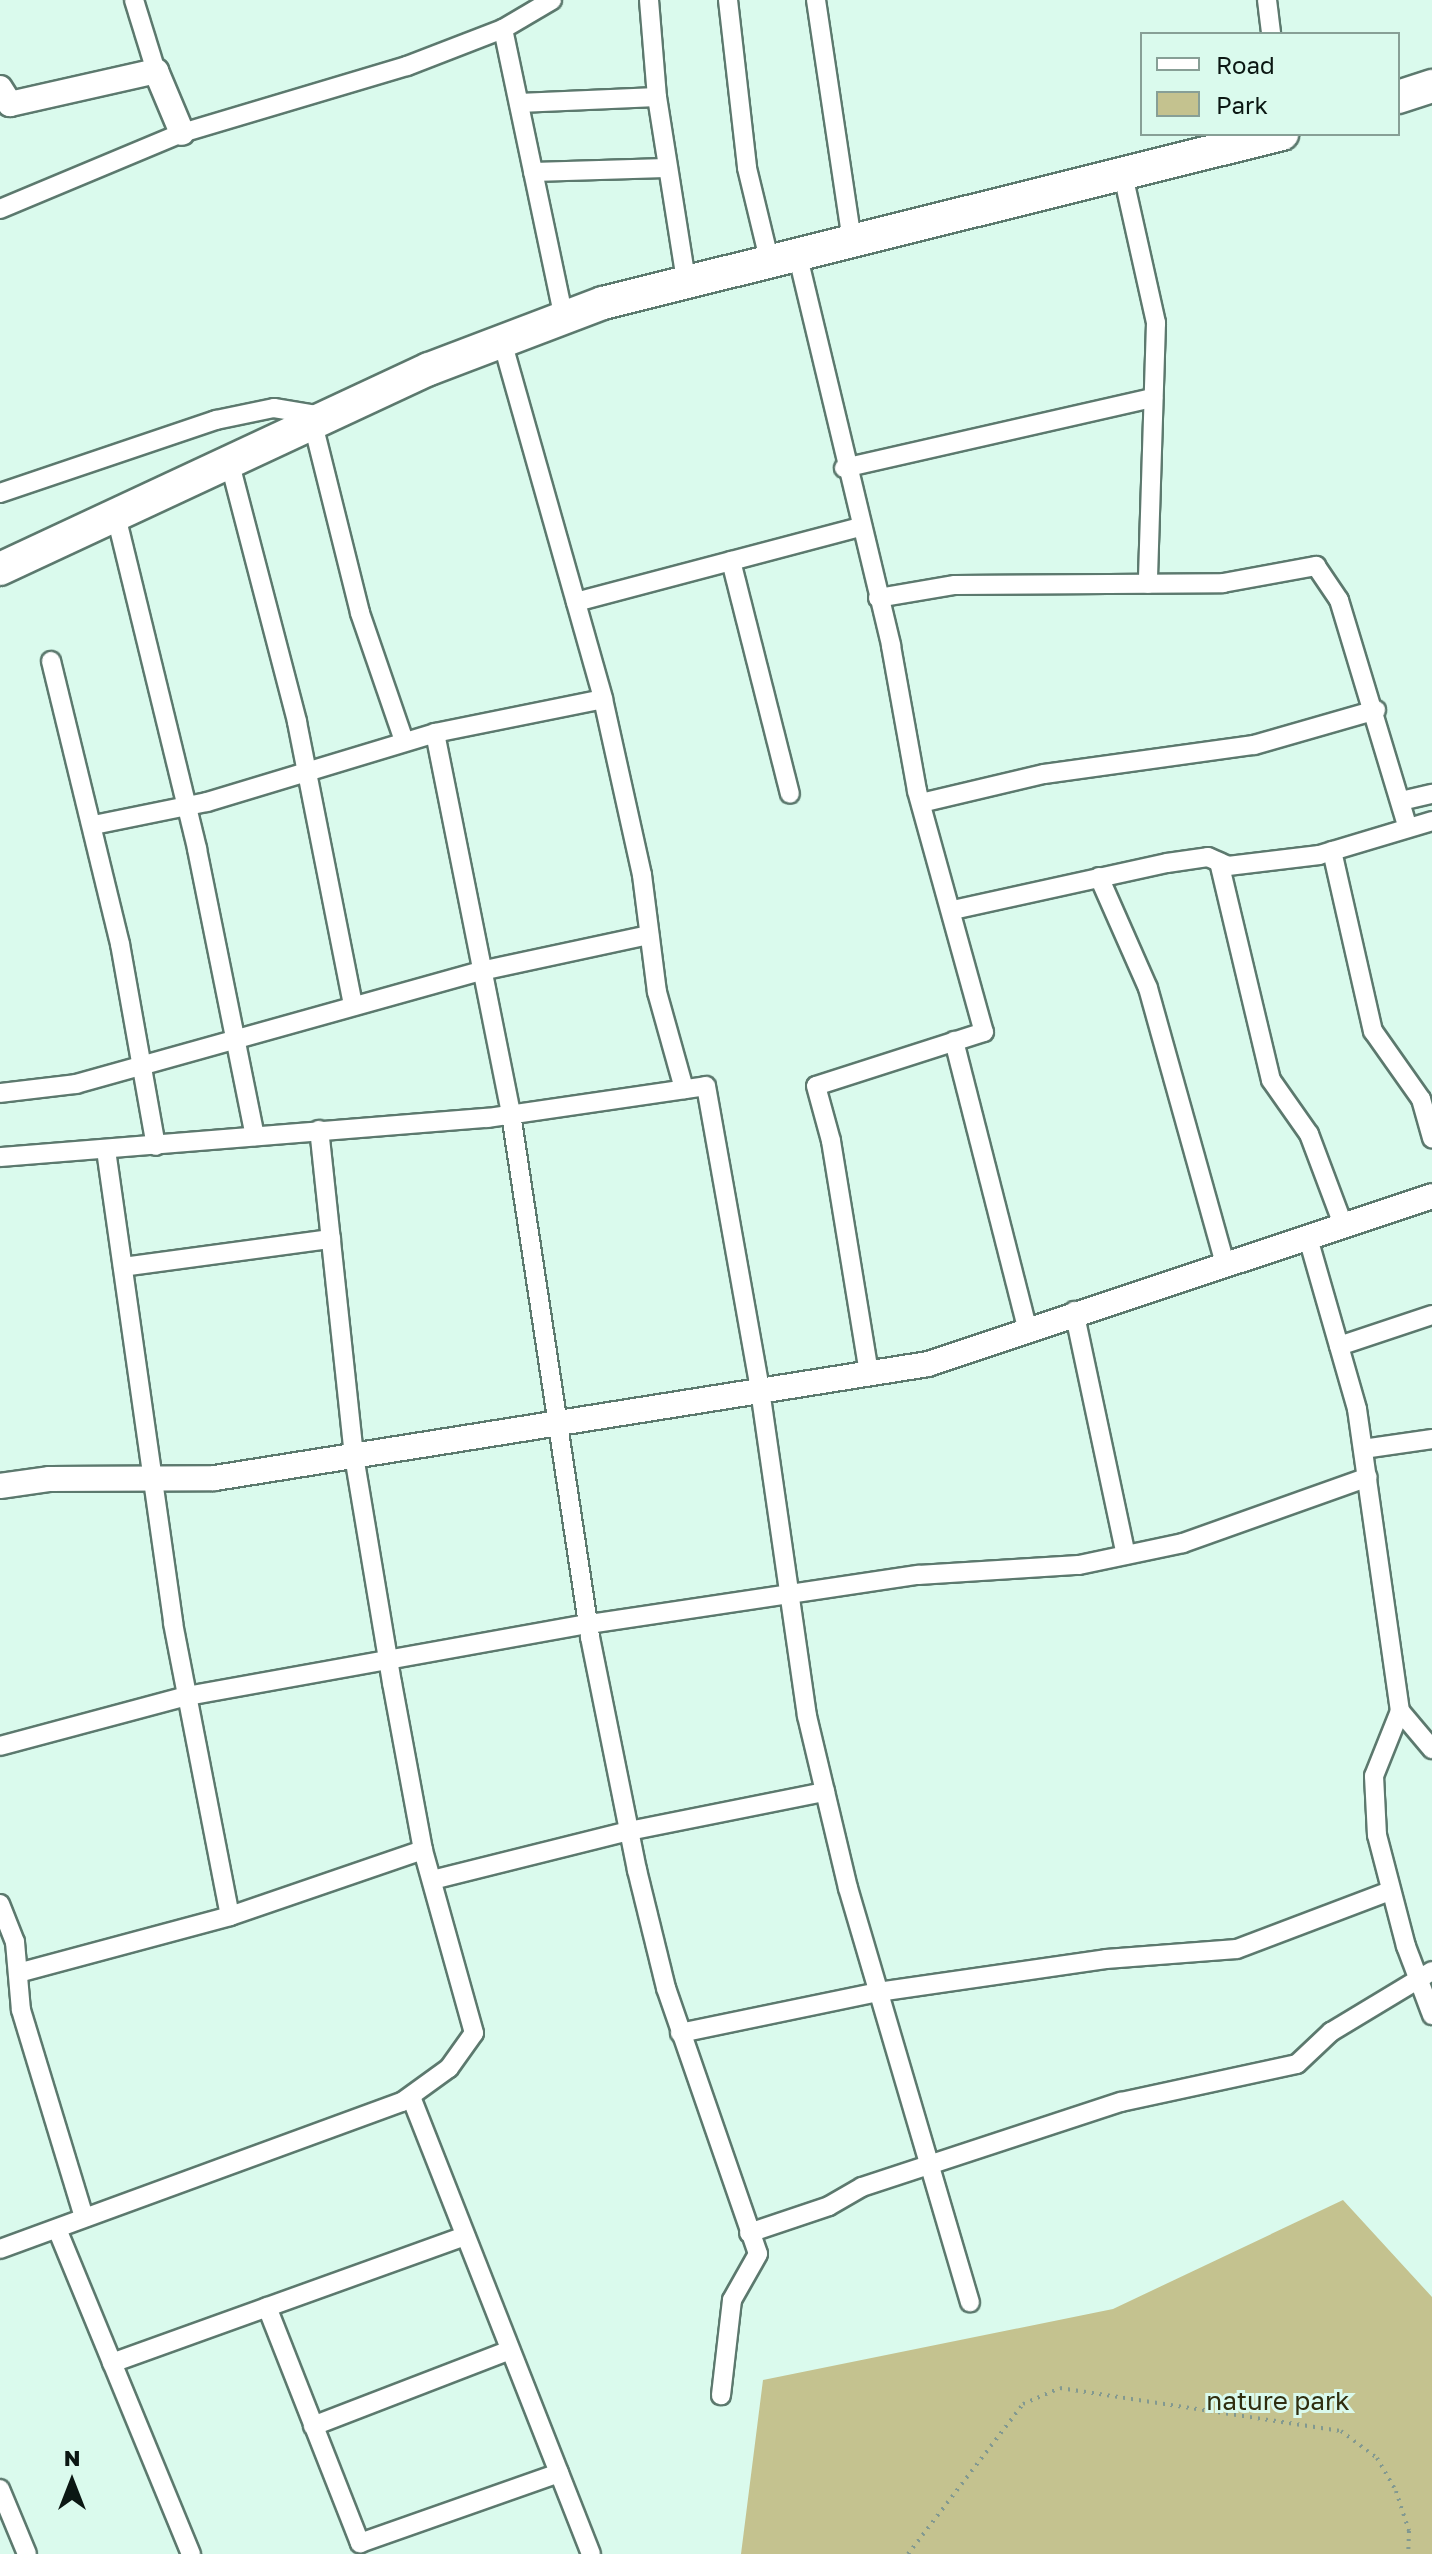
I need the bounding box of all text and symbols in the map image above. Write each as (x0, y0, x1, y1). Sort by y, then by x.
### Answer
legend (1140, 32, 1400, 136)
text: Road (1216, 50, 1275, 79)
text: Park (1216, 90, 1268, 119)
park label: nature park (1206, 2385, 1350, 2417)
north arrow (32, 2442, 112, 2522)
text: N (64, 2444, 80, 2471)

